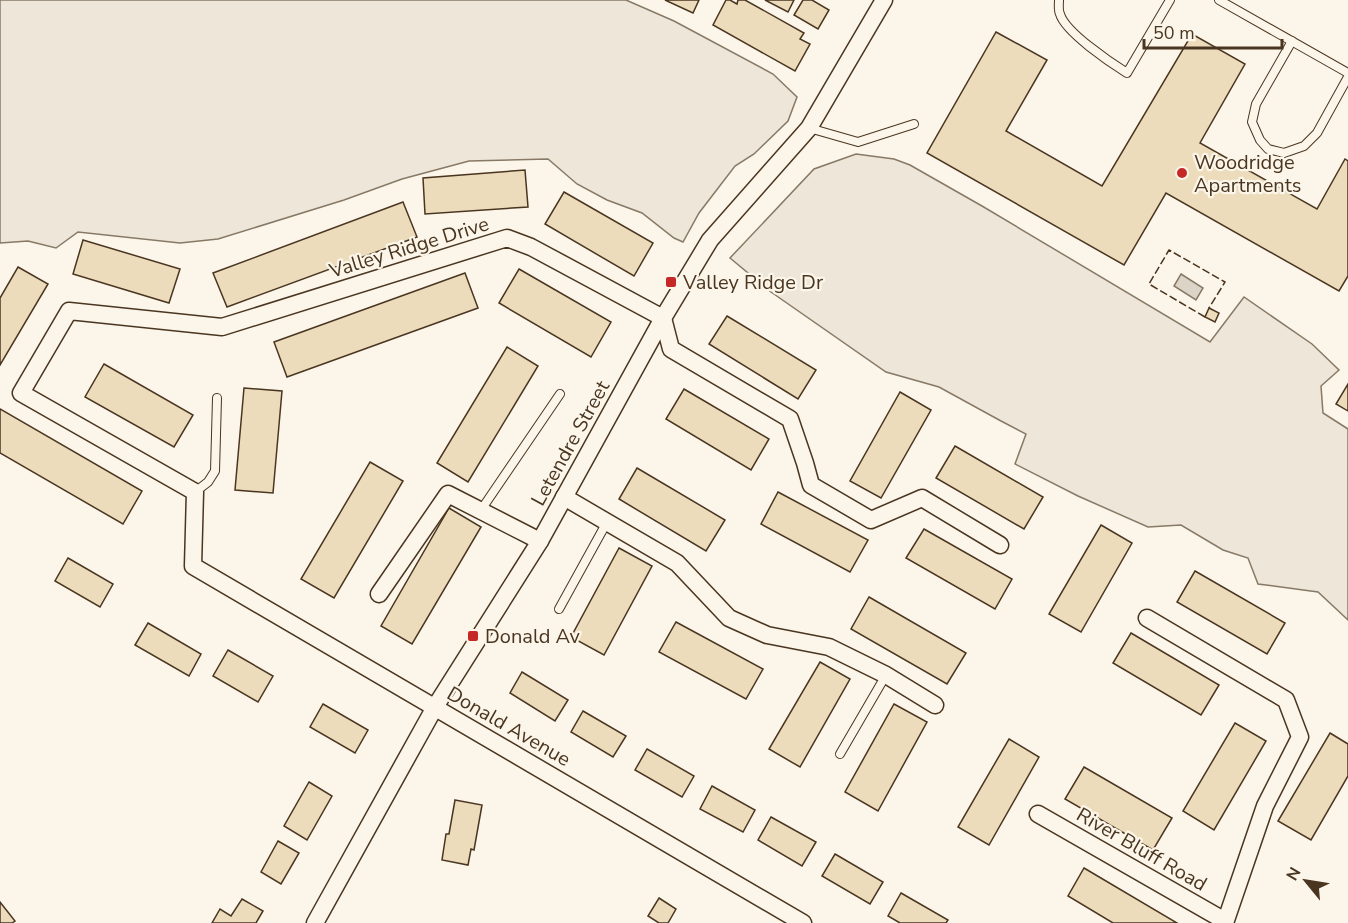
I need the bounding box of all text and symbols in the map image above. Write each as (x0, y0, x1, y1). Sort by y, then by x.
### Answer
scale bar (1144, 12, 1282, 50)
text: 50 m (1153, 21, 1195, 45)
place label: Woodridge Apartments (1194, 149, 1301, 199)
marker: Woodridge Apartments (1175, 166, 1189, 180)
street label: Valley Ridge Drive (325, 210, 492, 285)
place label: Valley Ridge Dr (682, 269, 823, 296)
marker: Valley Ridge Dr (664, 275, 678, 289)
street label: Letendre Street (525, 375, 617, 511)
place label: Donald Av (485, 623, 581, 650)
marker: Donald Av (466, 629, 480, 643)
street label: Donald Avenue (442, 680, 576, 773)
street label: River Bluff Road (1072, 801, 1212, 898)
north arrow (1276, 851, 1336, 911)
text: N (1281, 863, 1306, 885)

